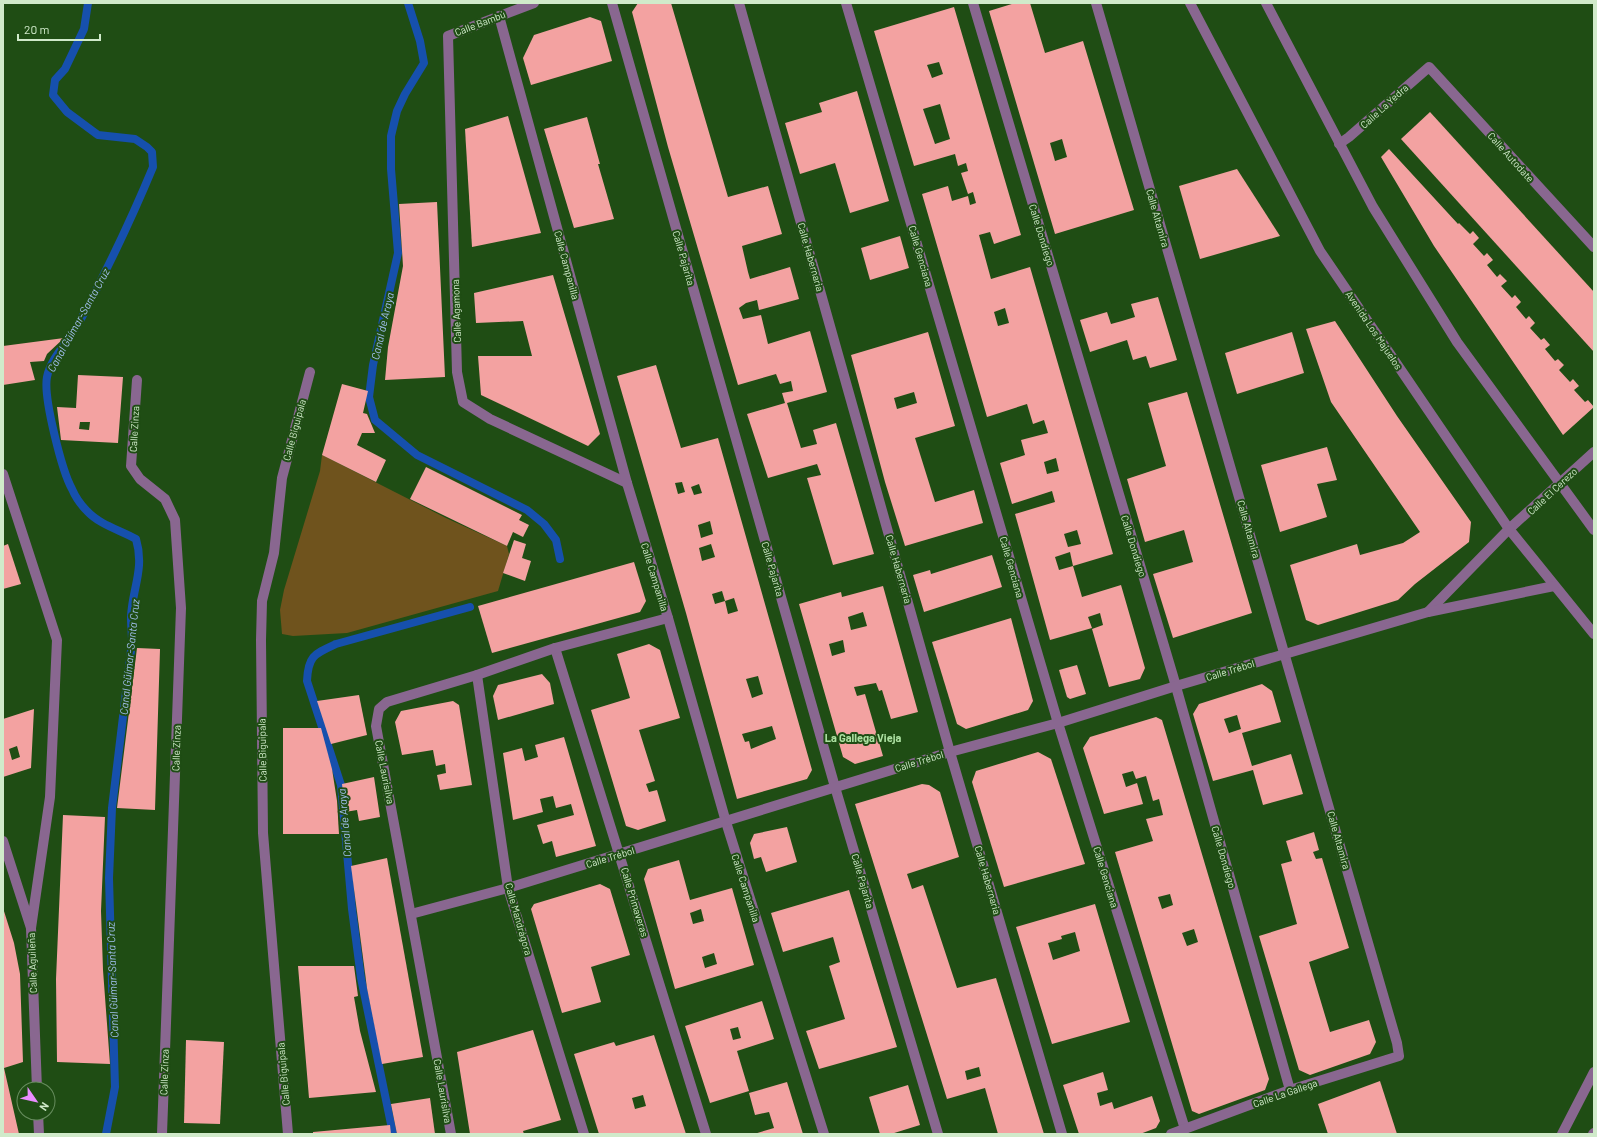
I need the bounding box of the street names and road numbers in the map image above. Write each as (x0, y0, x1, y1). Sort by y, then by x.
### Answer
street label: Calle Bambú (453, 8, 507, 38)
street label: Calle La Yedra (1358, 81, 1410, 131)
street label: Calle Autodate (1486, 130, 1536, 184)
street label: Calle Altamira (1144, 188, 1172, 248)
street label: Calle Dondiego (1027, 203, 1057, 267)
street label: Calle Habernaria (795, 221, 827, 293)
street label: Calle Genciana (907, 224, 935, 288)
street label: Calle Campanilla (552, 229, 582, 301)
street label: Calle Pajarita (670, 229, 698, 287)
street label: Calle Agamona (449, 279, 463, 343)
street label: Avenida Los Majuelos (1343, 288, 1405, 372)
street label: Calle Biguipala (280, 398, 308, 462)
street label: Calle Zinza (127, 406, 141, 452)
street label: Calle El Cerezo (1525, 465, 1579, 517)
street label: Calle Altamira (1235, 499, 1263, 559)
street label: Calle Dondiego (1119, 514, 1149, 578)
street label: Calle Habernaria (883, 533, 915, 605)
street label: Calle Genciana (998, 535, 1026, 599)
street label: Calle Pajarita (759, 540, 787, 598)
street label: Calle Campanilla (639, 541, 671, 613)
street label: Calle Trébol (1204, 657, 1256, 683)
street label: Calle Biguipala (255, 718, 269, 782)
street label: Calle Zinza (169, 725, 183, 771)
street label: Calle Laurisilva (373, 739, 397, 805)
street label: Calle Trébol (893, 748, 945, 774)
street label: Calle Altamira (1325, 810, 1353, 870)
street label: Calle Dondiego (1209, 825, 1239, 889)
street label: Calle Trébol (584, 844, 636, 870)
street label: Calle Habernaria (972, 844, 1004, 916)
street label: Calle Genciana (1091, 845, 1121, 909)
street label: Calle Pajarita (849, 852, 877, 910)
street label: Calle Campanilla (729, 853, 763, 923)
street label: Calle Primaveras (619, 866, 651, 938)
street label: Calle Mandrágora (503, 882, 535, 956)
street label: Calle Aguileña (25, 933, 39, 993)
street label: Calle Biguipala (274, 1042, 292, 1106)
street label: Calle Zinza (157, 1049, 171, 1095)
street label: Calle Laurisilva (431, 1058, 455, 1124)
street label: Calle La Gallega (1251, 1076, 1319, 1110)

